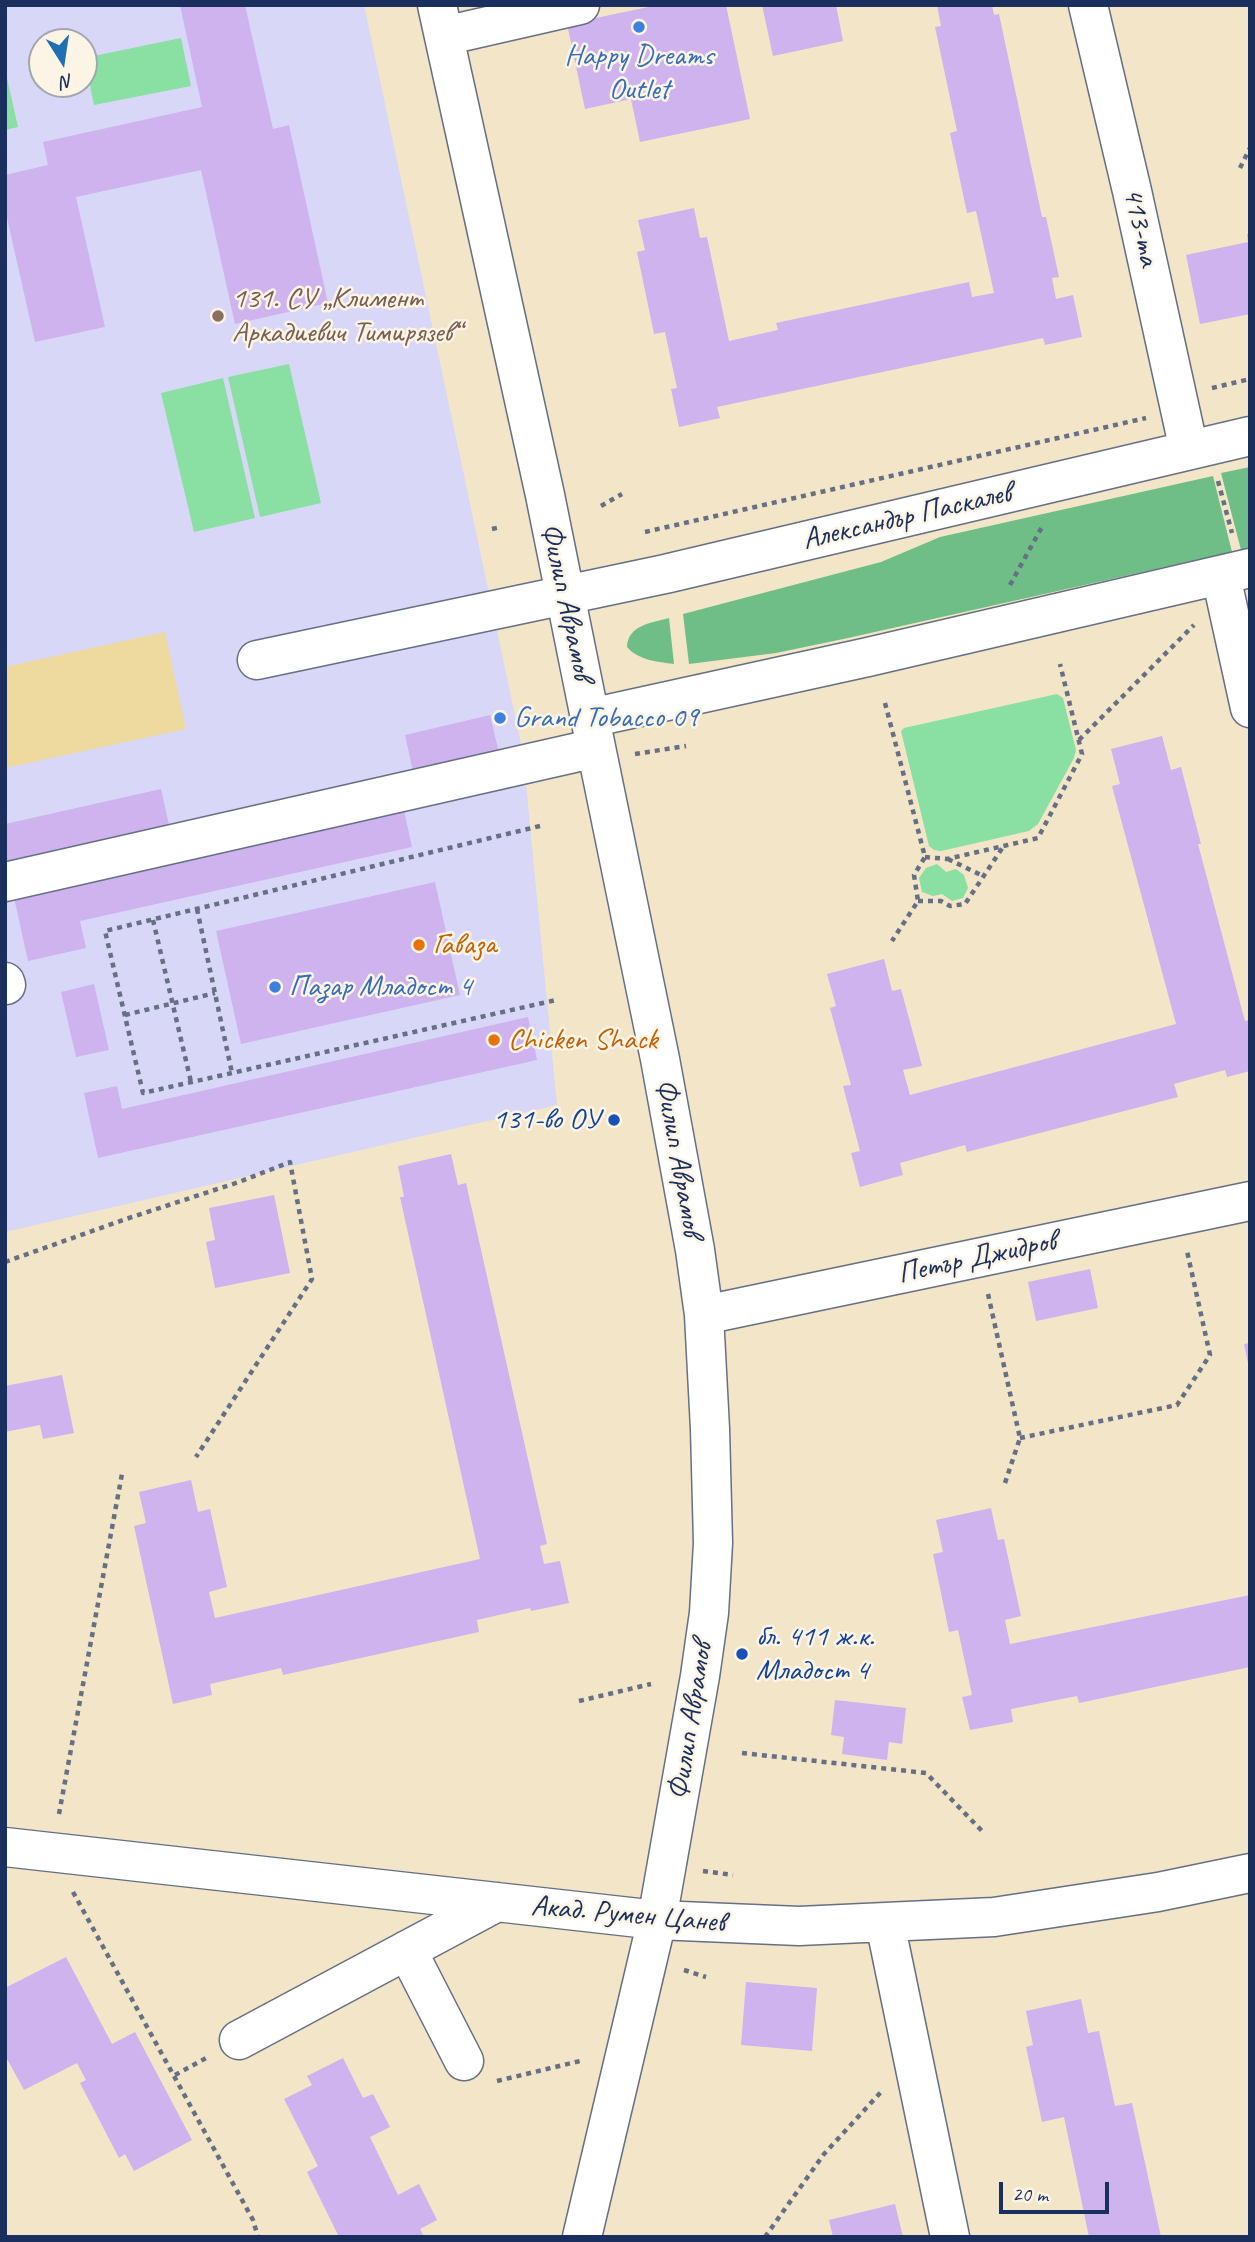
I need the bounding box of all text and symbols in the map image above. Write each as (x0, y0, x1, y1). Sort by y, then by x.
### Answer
marker: Happy Dreams Outlet (631, 19, 647, 35)
north arrow (28, 28, 98, 98)
place label: Happy Dreams Outlet (565, 38, 713, 108)
text: N (59, 69, 75, 95)
street label: 413-та (1114, 184, 1166, 270)
place label: 131. СУ „Климент Аркадиевич Тимирязев“ (232, 281, 460, 352)
marker: 131. СУ „Климент Аркадиевич Тимирязев“ (210, 308, 226, 324)
street label: Александър Паскалев (799, 476, 1015, 558)
street label: Филип Аврамов (532, 520, 600, 684)
place label: Grand Tobacco 09 (514, 700, 698, 736)
marker: Grand Tobacco 09 (492, 710, 508, 726)
place label: Гаваза (433, 927, 496, 963)
marker: Гаваза (411, 937, 427, 953)
place label: Пазар Младост 4 (289, 969, 472, 1005)
marker: Пазар Младост 4 (267, 979, 283, 995)
place label: Chicken Shack (508, 1022, 657, 1058)
marker: Chicken Shack (486, 1032, 502, 1048)
street label: Филип Аврамов (646, 1077, 710, 1239)
place label: 131-во ОУ (493, 1102, 600, 1138)
marker: 131-во ОУ (606, 1112, 622, 1128)
street label: Петър Джидров (895, 1224, 1059, 1292)
place label: бл. 411 ж.к. Младост 4 (756, 1619, 874, 1690)
street label: Филип Аврамов (661, 1640, 721, 1802)
marker: бл. 411 ж.к. Младост 4 (734, 1646, 750, 1662)
street label: Акад. Румен Цанев (530, 1889, 726, 1941)
scale bar (1003, 2168, 1113, 2212)
text: 20 m (1012, 2181, 1048, 2207)

